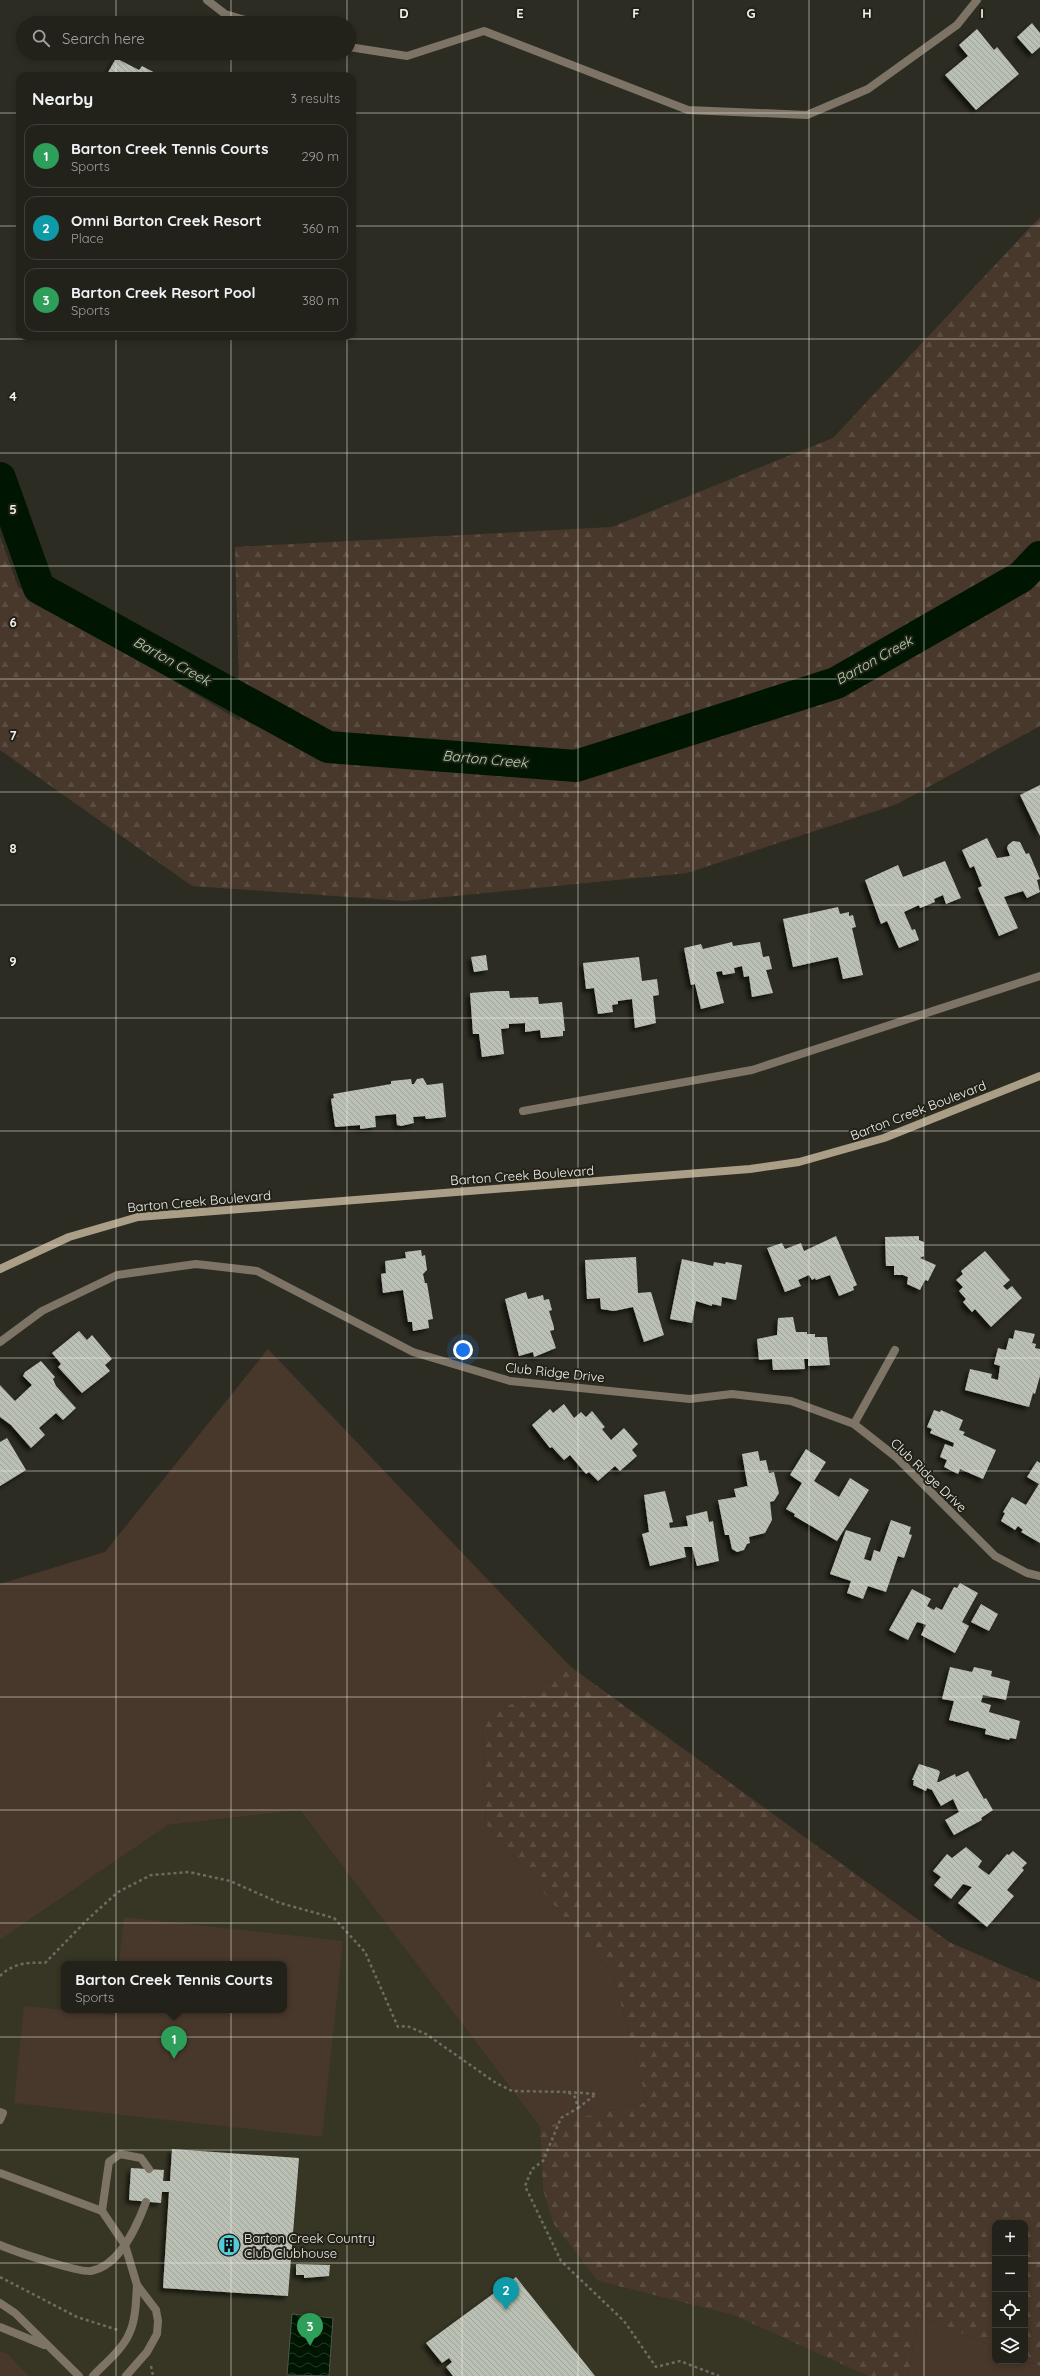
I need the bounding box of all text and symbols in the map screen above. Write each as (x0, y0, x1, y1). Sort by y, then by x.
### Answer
text: D (399, 5, 409, 21)
text: E (516, 5, 524, 21)
text: F (632, 5, 640, 21)
text: G (746, 5, 756, 21)
text: H (862, 5, 872, 21)
text: I (980, 5, 984, 21)
search box (16, 16, 356, 60)
icon: search (30, 27, 52, 49)
text: Search here (62, 29, 145, 48)
text: Nearby (32, 88, 93, 109)
text: 3 results (290, 90, 340, 106)
text: Barton Creek Tennis Courts (71, 139, 268, 158)
text: 1 (43, 148, 49, 164)
text: 290 m (301, 148, 339, 164)
text: Sports (71, 158, 110, 174)
text: Omni Barton Creek Resort (71, 211, 262, 230)
text: 2 (42, 220, 50, 236)
text: 360 m (302, 220, 339, 236)
text: Place (71, 230, 104, 246)
text: Barton Creek Resort Pool (71, 283, 256, 302)
text: 3 (43, 292, 49, 308)
text: 380 m (302, 292, 339, 308)
text: Sports (71, 302, 110, 318)
text: 4 (9, 388, 17, 404)
text: 5 (9, 501, 17, 517)
text: 6 (9, 614, 17, 630)
water label: Barton Creek (832, 631, 917, 689)
water label: Barton Creek (130, 632, 215, 690)
text: 7 (9, 727, 17, 743)
water label: Barton Creek (442, 746, 530, 772)
text: 8 (9, 840, 17, 856)
text: 9 (9, 953, 17, 969)
street label: Barton Creek Boulevard (848, 1077, 988, 1143)
street label: Barton Creek Boulevard (450, 1162, 594, 1188)
street label: Barton Creek Boulevard (126, 1187, 272, 1215)
your location (453, 1340, 473, 1360)
street label: Club Ridge Drive (505, 1359, 605, 1385)
street label: Club Ridge Drive (888, 1435, 970, 1515)
popup (61, 1961, 287, 2013)
text: Barton Creek Tennis Courts (75, 1970, 273, 1989)
text: Sports (75, 1989, 114, 2005)
pin: 1 (161, 2026, 187, 2059)
map controls (992, 2220, 1028, 2364)
button: + (992, 2220, 1028, 2256)
place label: Barton Creek Country Club Clubhouse (244, 2230, 375, 2261)
building icon: Barton Creek Country Club Clubhouse (216, 2232, 242, 2258)
button: − (992, 2256, 1028, 2292)
pin: 2 (493, 2277, 519, 2310)
button: locate (992, 2292, 1028, 2328)
pin: 3 (297, 2313, 323, 2346)
button: layers (992, 2328, 1028, 2364)

